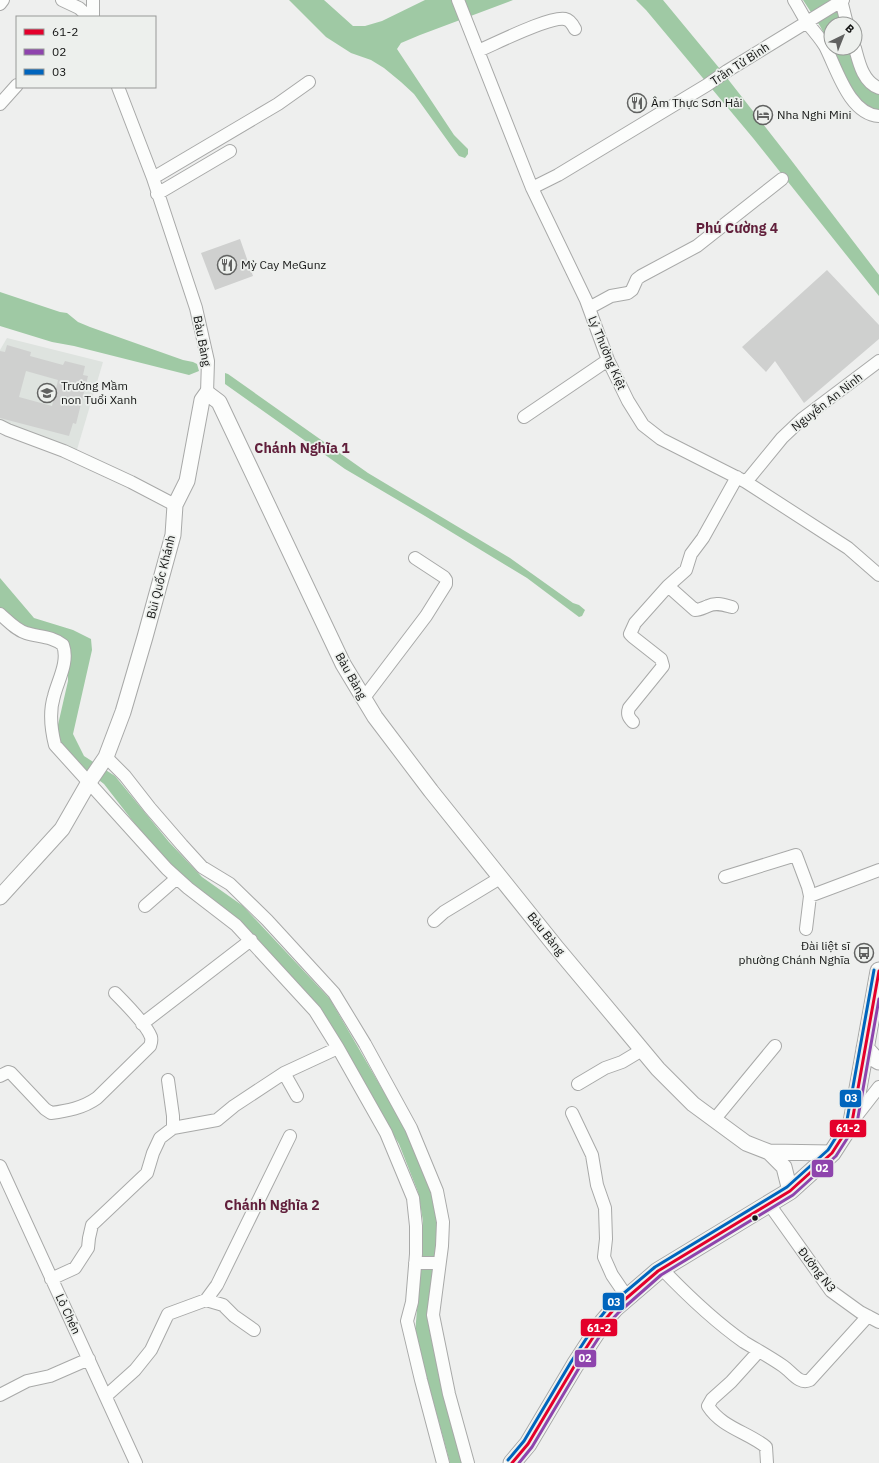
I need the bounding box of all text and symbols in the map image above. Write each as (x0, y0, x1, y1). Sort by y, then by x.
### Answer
legend (16, 16, 156, 88)
north arrow (823, 16, 863, 56)
text: B (842, 21, 857, 36)
text: 61-2 (52, 24, 78, 39)
street label: Trần Tử Bình (707, 39, 772, 88)
text: 02 (52, 44, 66, 59)
text: 03 (52, 64, 66, 79)
restaurant icon: Âm Thực Sơn Hải (626, 92, 648, 114)
place label: Âm Thực Sơn Hải (651, 95, 743, 110)
hotel icon: Nha Nghi Mini (752, 104, 774, 126)
place label: Nha Nghi Mini (777, 107, 852, 122)
district label: Phú Cường 4 (696, 219, 778, 237)
restaurant icon: Mỳ Cay MeGunz (216, 254, 238, 276)
place label: Mỳ Cay MeGunz (241, 257, 326, 272)
street label: Bàu Bàng (190, 314, 215, 368)
street label: Lý Thường Kiệt (585, 314, 630, 392)
street label: Nguyễn An Ninh (788, 369, 865, 434)
place label: Trường Mầm non Tuổi Xanh (61, 378, 137, 407)
school or university icon: Trường Mầm non Tuổi Xanh (36, 382, 58, 404)
district label: Chánh Nghĩa 1 (254, 439, 350, 457)
street label: Bùi Quốc Khánh (143, 533, 178, 620)
street label: Bàu Bàng (332, 650, 371, 702)
street label: Bàu Bàng (524, 909, 569, 959)
place label: Đài liệt sĩ phường Chánh Nghĩa (739, 938, 851, 967)
bus stop icon: Đài liệt sĩ phường Chánh Nghĩa (853, 942, 875, 964)
line badge: 03 (839, 1089, 862, 1108)
text: 03 (844, 1091, 858, 1105)
line badge: 61-2 (829, 1119, 867, 1138)
text: 61-2 (836, 1121, 861, 1135)
line badge: 02 (811, 1159, 834, 1178)
text: 02 (815, 1161, 829, 1175)
district label: Chánh Nghĩa 2 (224, 1196, 320, 1214)
unlabelled marker (750, 1213, 760, 1223)
street label: Đường N3 (795, 1244, 840, 1295)
street label: Lò Chén (53, 1291, 84, 1337)
line badge: 03 (602, 1292, 625, 1311)
text: 03 (607, 1295, 621, 1309)
line badge: 61-2 (580, 1318, 618, 1337)
text: 61-2 (587, 1321, 612, 1335)
line badge: 02 (574, 1349, 597, 1368)
text: 02 (578, 1351, 592, 1365)

